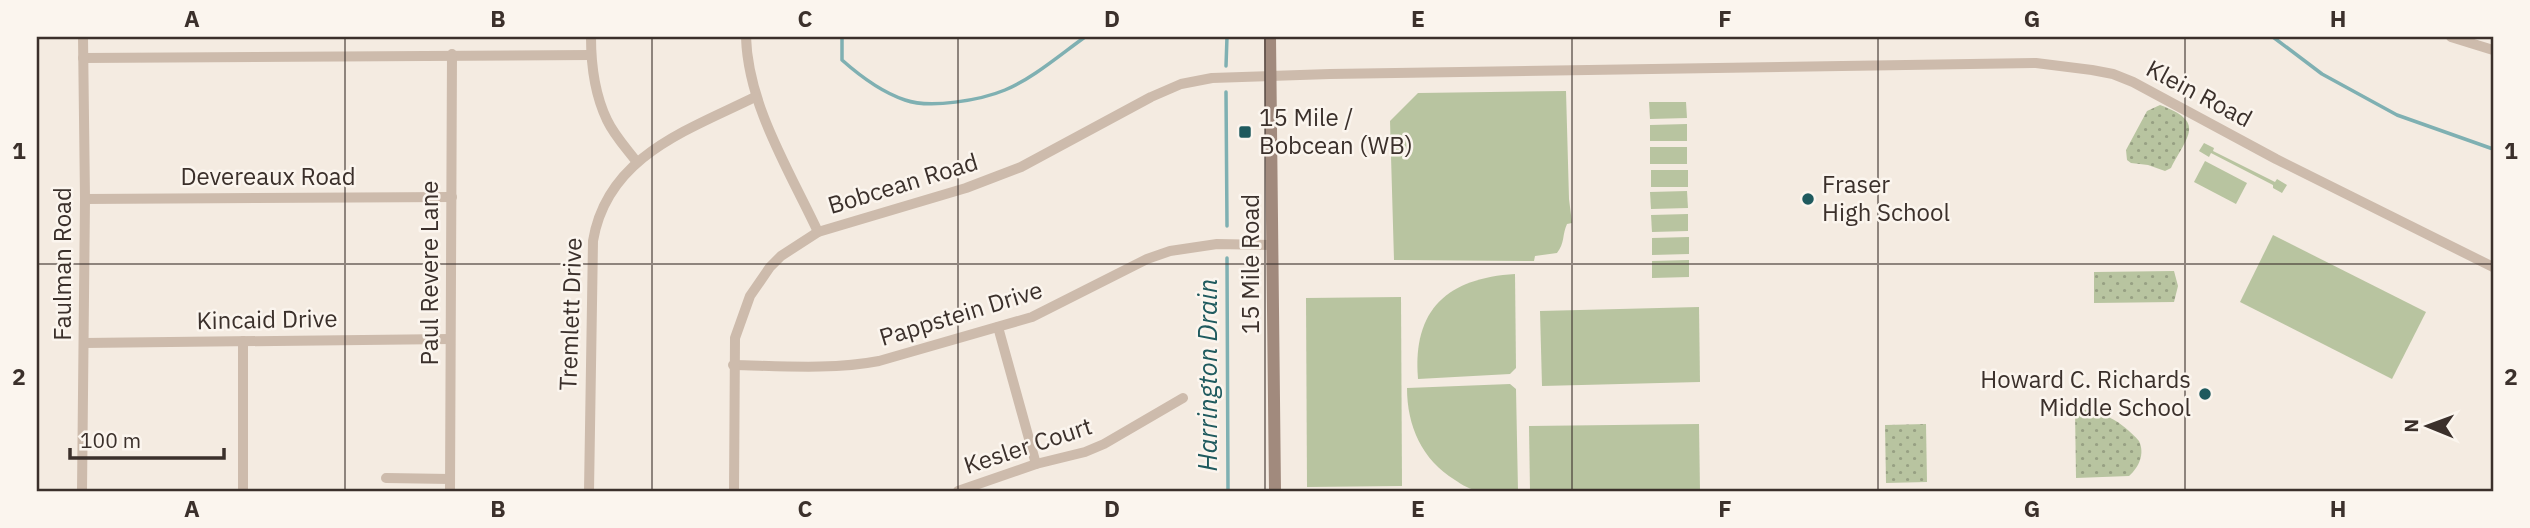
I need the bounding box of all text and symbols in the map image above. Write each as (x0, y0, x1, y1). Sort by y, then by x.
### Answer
text: A (184, 3, 200, 33)
text: B (490, 3, 506, 33)
text: C (798, 3, 813, 33)
text: D (1104, 3, 1120, 33)
text: E (1411, 3, 1425, 33)
text: F (1718, 3, 1732, 33)
text: G (2024, 3, 2040, 33)
text: H (2330, 3, 2346, 33)
street label: Klein Road (2141, 52, 2258, 134)
place label: 15 Mile / Bobcean (WB) (1259, 101, 1413, 161)
marker: 15 Mile / Bobcean (WB) (1237, 124, 1253, 140)
text: 1 (12, 135, 26, 165)
text: 1 (2504, 135, 2518, 165)
street label: Bobcean Road (824, 145, 982, 221)
street label: Devereaux Road (180, 160, 356, 192)
place label: Fraser High School (1822, 168, 1950, 228)
street label: Paul Revere Lane (413, 181, 445, 365)
street label: Faulman Road (46, 187, 78, 341)
marker: Fraser High School (1800, 191, 1816, 207)
street label: 15 Mile Road (1234, 194, 1266, 334)
street label: Tremlett Drive (551, 237, 589, 391)
street label: Pappstein Drive (875, 273, 1046, 353)
water label: Harrington Drain (1190, 279, 1224, 471)
street label: Kincaid Drive (196, 302, 338, 336)
text: 2 (12, 361, 26, 391)
text: 2 (2504, 361, 2518, 391)
place label: Howard C. Richards Middle School (1980, 363, 2191, 423)
marker: Howard C. Richards Middle School (2197, 386, 2213, 402)
north arrow (2394, 392, 2464, 462)
street label: Kesler Court (960, 409, 1096, 481)
scale bar (70, 416, 224, 460)
text: N (2399, 419, 2423, 433)
text: 100 m (80, 426, 141, 454)
text: A (184, 493, 200, 523)
text: B (490, 493, 506, 523)
text: C (798, 493, 813, 523)
text: D (1104, 493, 1120, 523)
text: E (1411, 493, 1425, 523)
text: F (1718, 493, 1732, 523)
text: G (2024, 493, 2040, 523)
text: H (2330, 493, 2346, 523)

